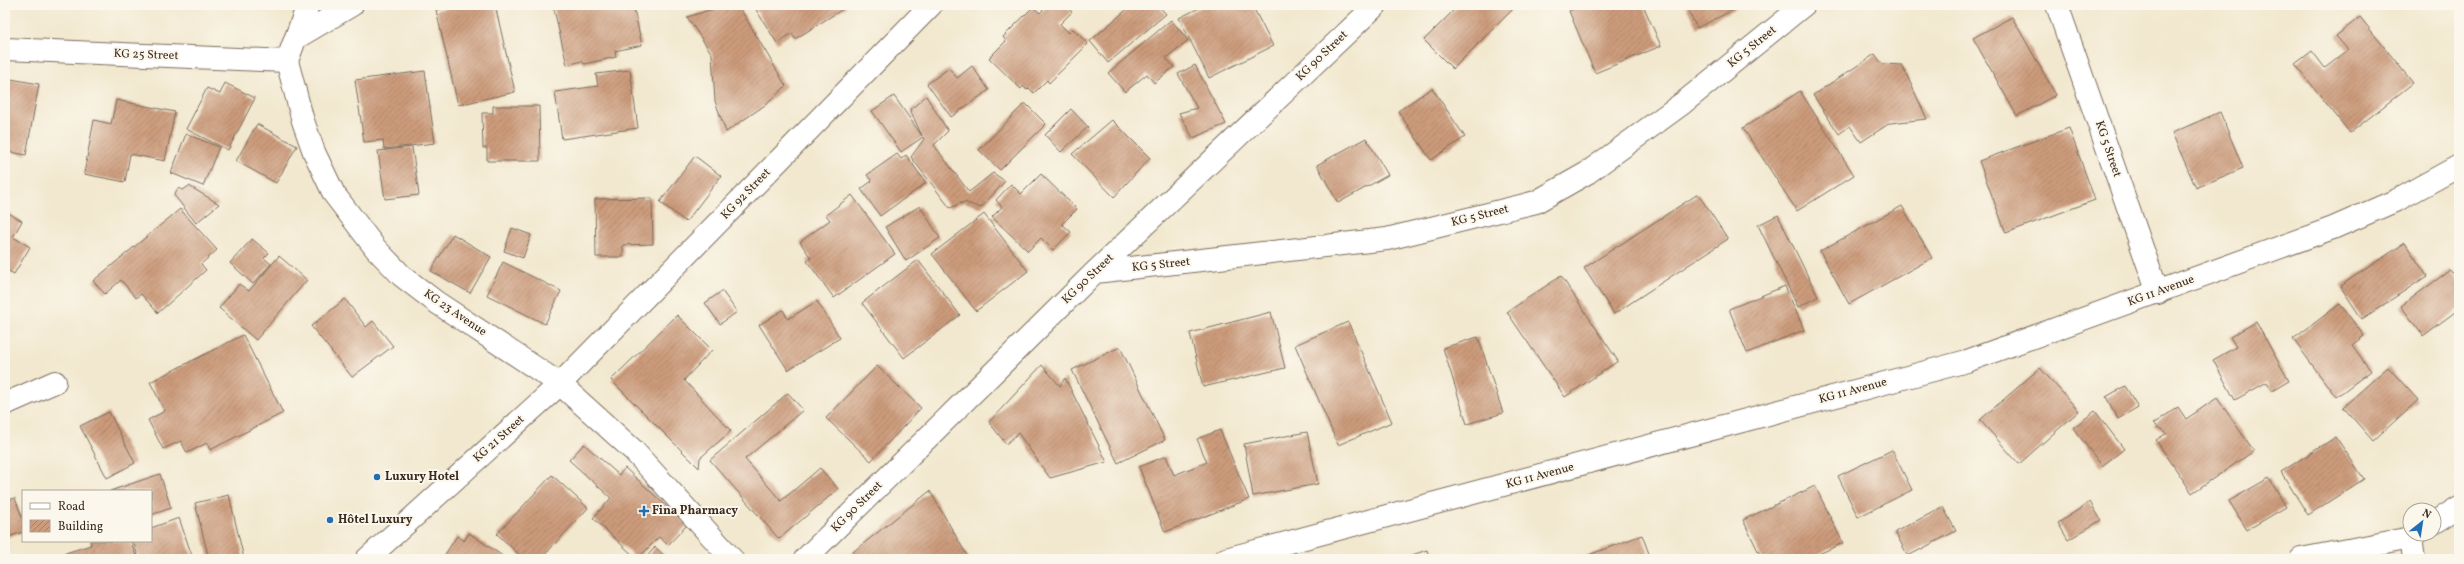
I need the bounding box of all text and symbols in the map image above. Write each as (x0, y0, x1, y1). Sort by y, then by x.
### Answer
street label: KG 5 Street (1724, 22, 1780, 72)
street label: KG 90 Street (1293, 27, 1351, 85)
street label: KG 25 Street (113, 46, 179, 64)
street label: KG 5 Street (2091, 119, 2125, 179)
street label: KG 92 Street (718, 165, 774, 223)
street label: KG 5 Street (1450, 201, 1510, 231)
street label: KG 90 Street (1059, 250, 1117, 308)
street label: KG 5 Street (1131, 254, 1191, 276)
street label: KG 11 Avenue (2125, 271, 2197, 310)
street label: KG 23 Avenue (420, 286, 490, 340)
street label: KG 11 Avenue (1817, 374, 1889, 408)
street label: KG 21 Street (470, 412, 528, 466)
street label: KG 11 Avenue (1504, 459, 1576, 493)
place label: Luxury Hotel (385, 469, 459, 485)
marker: Luxury Hotel (372, 472, 382, 482)
street label: KG 90 Street (828, 478, 886, 536)
legend (22, 490, 152, 542)
text: Road (58, 499, 85, 515)
north arrow (2402, 502, 2442, 542)
place label: Fina Pharmacy (652, 503, 738, 519)
marker: Fina Pharmacy (639, 506, 649, 516)
text: N (2419, 506, 2433, 523)
place label: Hôtel Luxury (338, 512, 413, 528)
marker: Hôtel Luxury (325, 515, 335, 525)
text: Building (58, 519, 103, 535)

